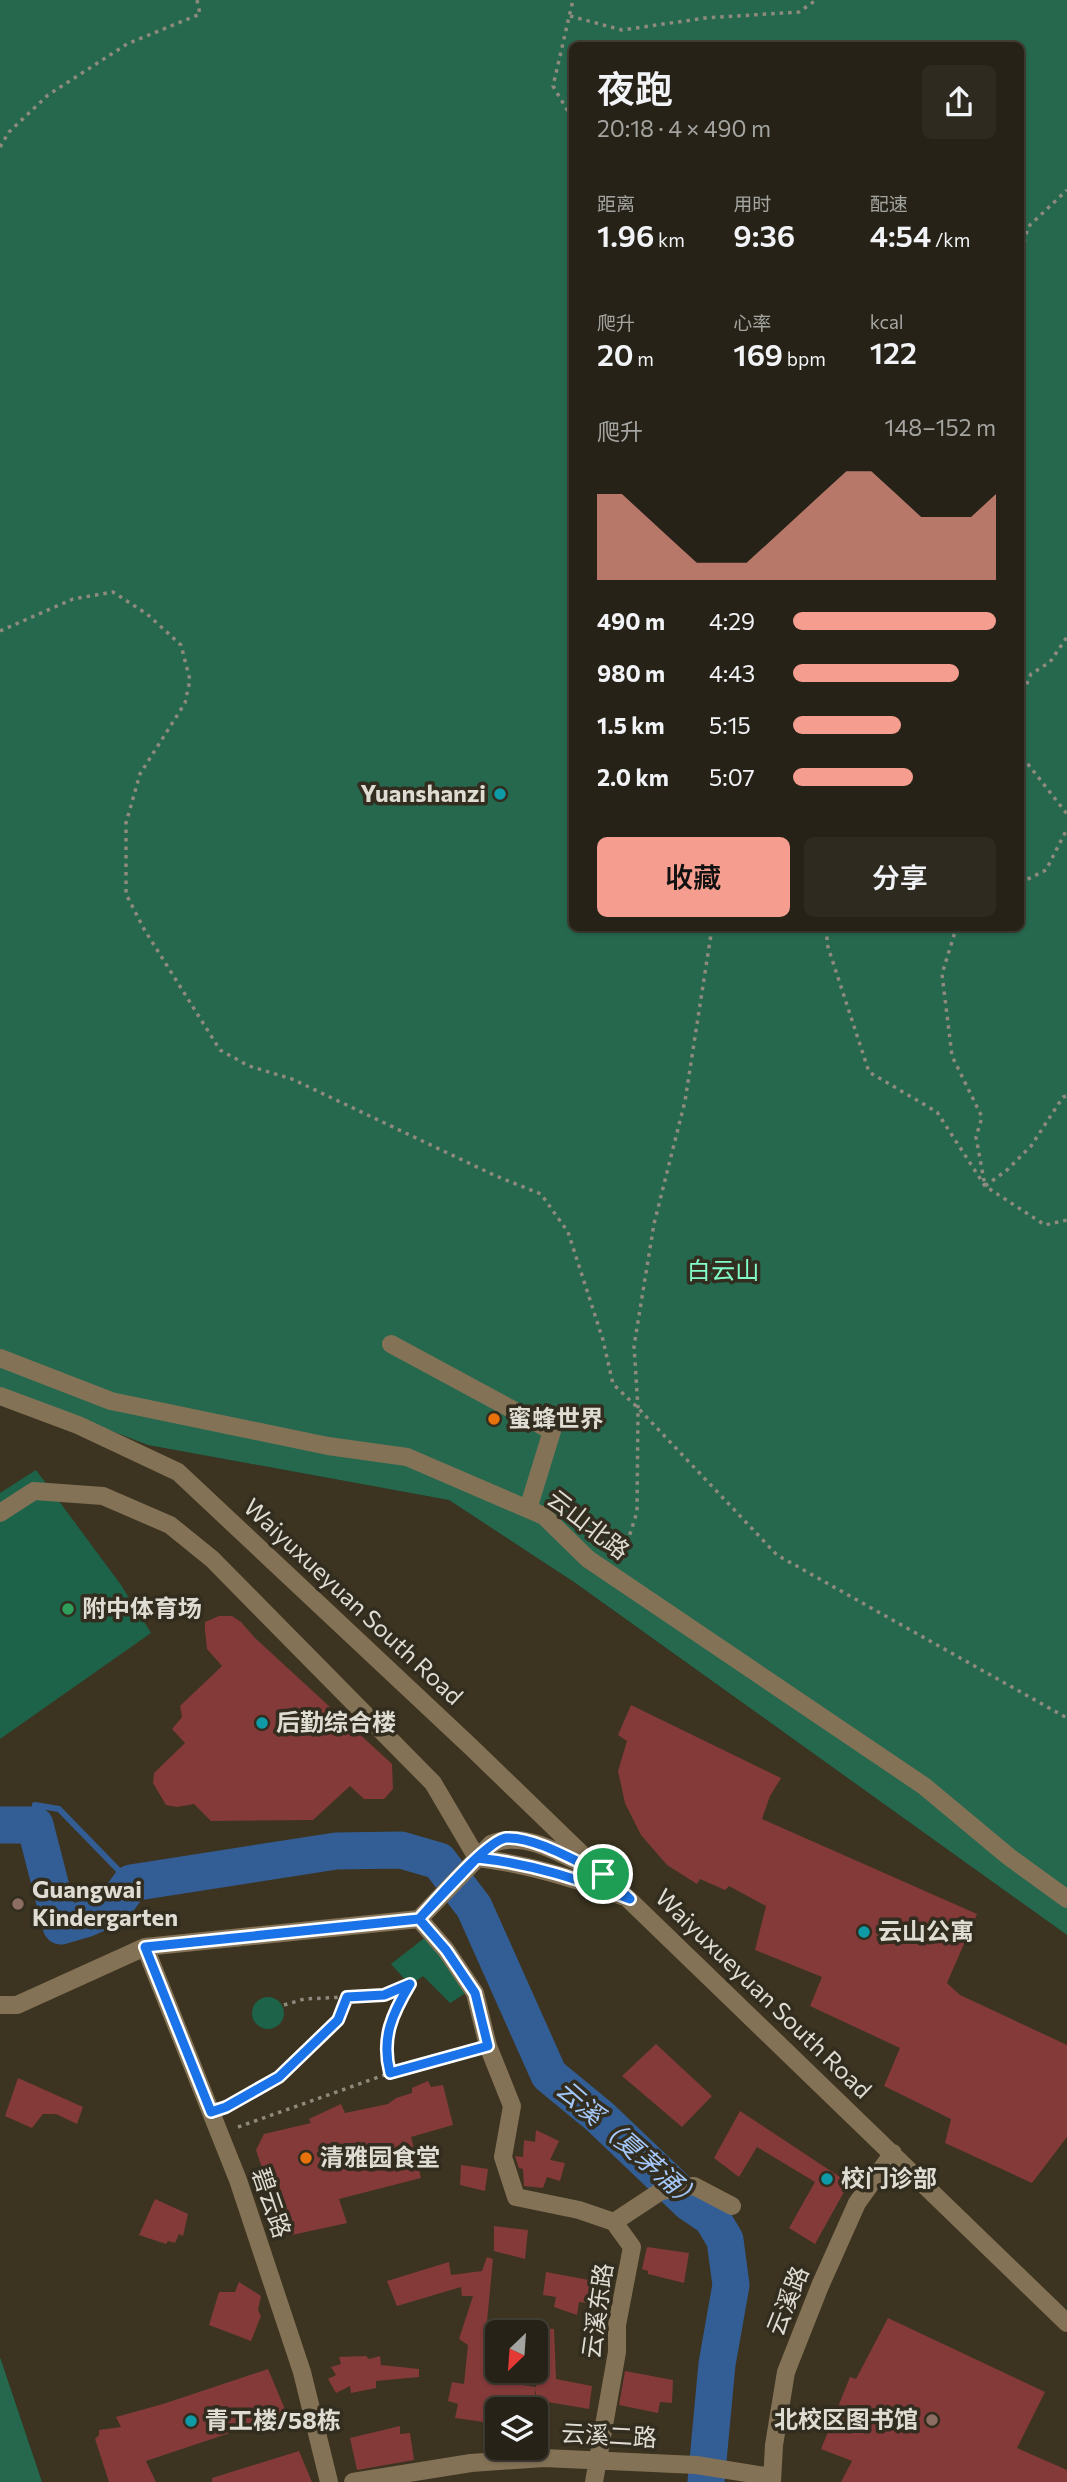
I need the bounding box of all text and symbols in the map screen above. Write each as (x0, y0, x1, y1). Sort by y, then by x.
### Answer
text: 夜跑 (597, 64, 673, 111)
button: share (922, 65, 996, 139)
text: 20:18 · 4 × 490 m (597, 114, 771, 142)
text: 距离 (597, 192, 635, 215)
text: 用时 (733, 192, 771, 215)
text: 配速 (870, 192, 908, 215)
text: 1.96 (597, 216, 654, 253)
text: 9:36 (733, 216, 795, 253)
text: 4:54 (870, 216, 931, 253)
text: km (654, 228, 685, 251)
text: /km (931, 228, 970, 251)
text: kcal (870, 310, 904, 333)
text: 爬升 (597, 311, 635, 334)
text: 心率 (733, 311, 771, 334)
text: 122 (870, 333, 917, 370)
text: 20 (597, 335, 634, 372)
text: 169 (733, 335, 783, 372)
text: m (634, 347, 654, 370)
text: bpm (783, 347, 826, 370)
text: 148–152 m (885, 413, 996, 441)
text: 爬升 (597, 417, 643, 445)
text: 490 m (597, 607, 665, 635)
text: 4:29 (709, 607, 755, 635)
text: 980 m (597, 659, 665, 687)
text: 4:43 (709, 659, 755, 687)
text: 1.5 km (597, 711, 665, 739)
text: 5:15 (709, 711, 751, 739)
text: 2.0 km (597, 763, 669, 791)
text: 5:07 (709, 763, 755, 791)
place label: Yuanshanzi (360, 778, 486, 807)
marker: Yuanshanzi (492, 786, 508, 802)
button: 收藏 (597, 837, 790, 917)
button: 分享 (804, 837, 996, 917)
park label: 白云山 (687, 1255, 759, 1284)
place label: 蜜蜂世界 (508, 1403, 604, 1432)
marker: 蜜蜂世界 (486, 1411, 502, 1427)
street label: 云山北路 (542, 1483, 636, 1565)
street label: Waiyuxueyuan South Road (238, 1492, 470, 1710)
place label: 附中体育场 (82, 1593, 202, 1622)
marker: 附中体育场 (60, 1601, 76, 1617)
place label: 后勤综合楼 (276, 1707, 396, 1736)
marker: 后勤综合楼 (254, 1715, 270, 1731)
pin (573, 1844, 633, 1904)
icon: arrive (584, 1855, 622, 1893)
place label: Guangwai Kindergarten (32, 1874, 178, 1931)
street label: Waiyuxueyuan South Road (650, 1882, 878, 2104)
marker: Guangwai Kindergarten (10, 1896, 26, 1912)
place label: 云山公寓 (878, 1916, 974, 1945)
marker: 云山公寓 (856, 1924, 872, 1940)
water label: 云溪（夏茅涌） (551, 2072, 709, 2215)
place label: 清雅园食堂 (320, 2142, 440, 2171)
marker: 清雅园食堂 (298, 2150, 314, 2166)
place label: 校门诊部 (841, 2163, 937, 2192)
street label: 碧云路 (247, 2164, 298, 2241)
marker: 校门诊部 (819, 2171, 835, 2187)
street label: 云溪东路 (575, 2261, 618, 2360)
street label: 云溪路 (760, 2262, 814, 2339)
north arrow (485, 2320, 548, 2384)
map controls (485, 2320, 548, 2460)
button: layers (485, 2397, 548, 2460)
place label: 北校区图书馆 (774, 2404, 918, 2433)
place label: 青工楼/58栋 (205, 2405, 341, 2434)
marker: 北校区图书馆 (924, 2412, 940, 2428)
marker: 青工楼/58栋 (183, 2413, 199, 2429)
street label: 云溪二路 (560, 2418, 658, 2451)

